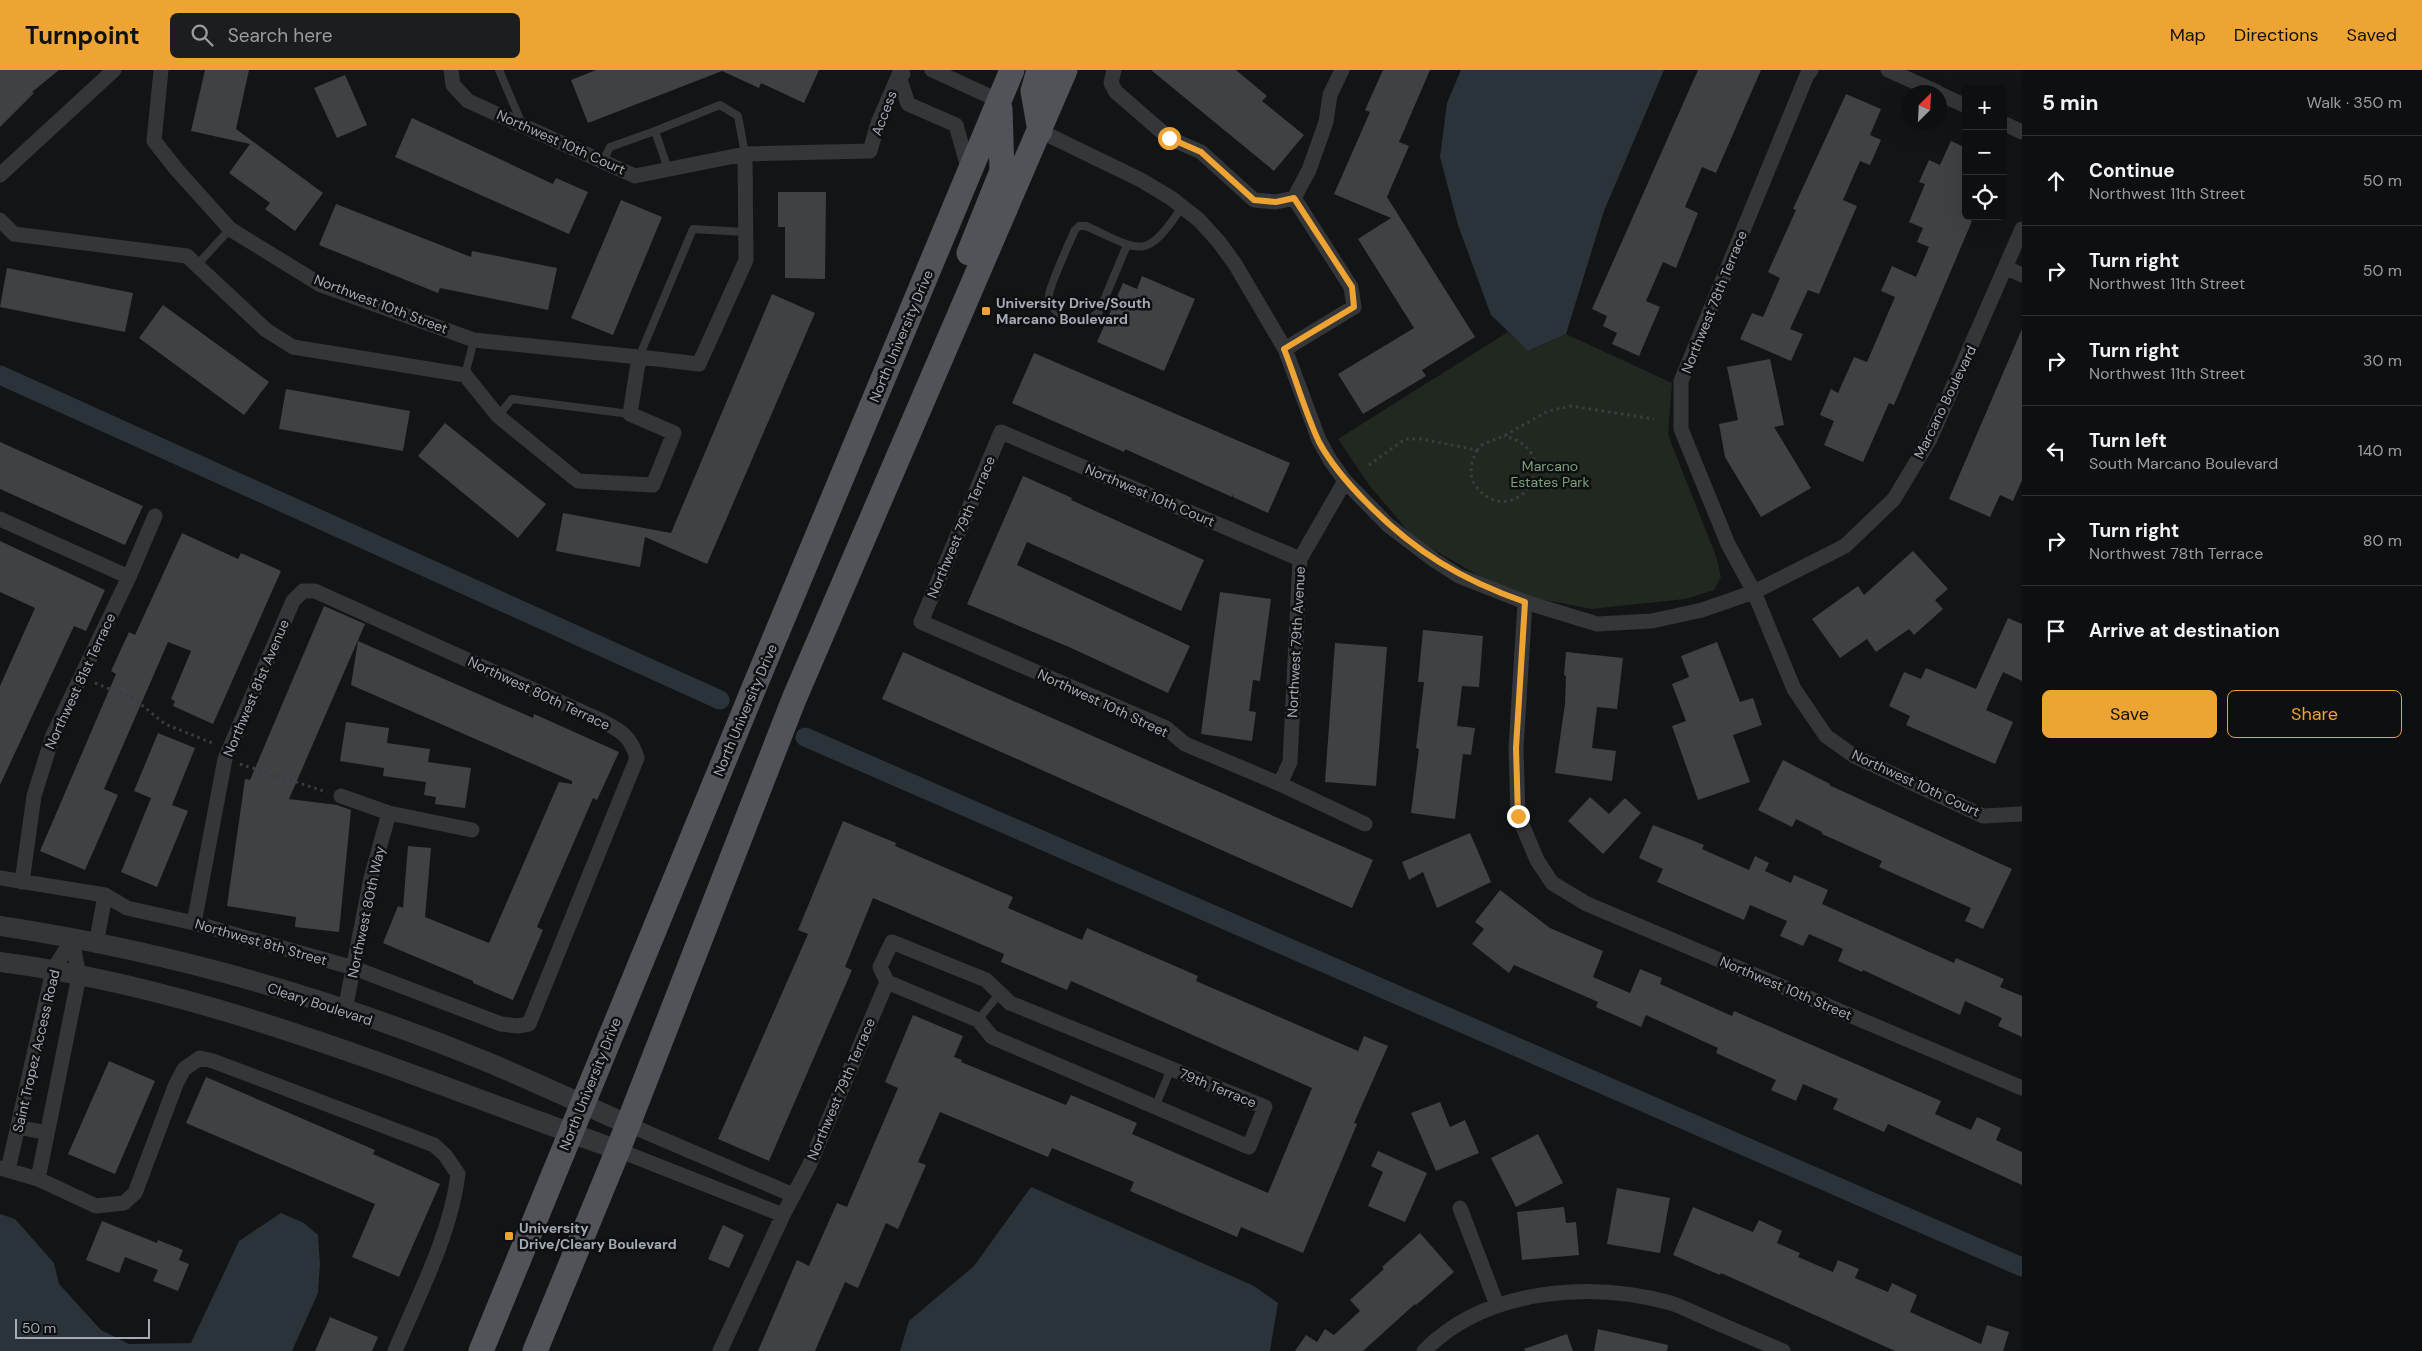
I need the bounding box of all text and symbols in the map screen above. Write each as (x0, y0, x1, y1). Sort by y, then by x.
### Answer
search box (170, 13, 520, 58)
text: Turnpoint (25, 20, 140, 51)
icon: search (188, 21, 216, 49)
text: Search here (228, 23, 333, 48)
text: Map (2170, 23, 2206, 47)
text: Directions (2234, 23, 2319, 47)
text: Saved (2347, 23, 2397, 47)
north arrow (1902, 85, 1947, 130)
map controls (1962, 85, 2007, 220)
button: + (1962, 85, 2007, 130)
street label: Access (867, 88, 901, 138)
text: 5 min (2042, 89, 2098, 117)
text: Walk · 350 m (2307, 92, 2402, 113)
street label: Northwest 10th Court (494, 105, 628, 179)
route start (1158, 127, 1181, 150)
button: − (1962, 130, 2007, 175)
text: Continue (2089, 158, 2175, 183)
icon: ahead (2042, 167, 2070, 195)
text: 50 m (2363, 170, 2402, 191)
button: locate (1962, 175, 2007, 220)
text: Northwest 11th Street (2089, 183, 2245, 204)
street label: Northwest 78th Terrace (1677, 228, 1751, 376)
text: Turn right (2089, 248, 2179, 273)
icon: right (2042, 257, 2070, 285)
text: 50 m (2363, 260, 2402, 281)
street label: North University Drive (865, 267, 937, 405)
street label: Northwest 10th Street (312, 270, 450, 338)
text: Northwest 11th Street (2089, 273, 2245, 294)
place label: University Drive/South Marcano Boulevard (996, 294, 1151, 328)
marker: University Drive/South Marcano Boulevard (980, 305, 992, 317)
text: Turn right (2089, 338, 2179, 363)
street label: Marcano Boulevard (1910, 342, 1980, 462)
icon: right (2042, 347, 2070, 375)
text: 30 m (2363, 350, 2402, 371)
text: Northwest 11th Street (2089, 363, 2245, 384)
text: Turn left (2089, 428, 2167, 453)
icon: left (2042, 437, 2070, 465)
text: 140 m (2358, 440, 2402, 461)
street label: Northwest 79th Terrace (923, 453, 999, 601)
text: South Marcano Boulevard (2089, 453, 2278, 474)
park label: Marcano Estates Park (1510, 457, 1590, 491)
street label: Northwest 10th Court (1082, 460, 1218, 530)
text: Turn right (2089, 518, 2179, 543)
icon: right (2042, 527, 2070, 555)
text: 80 m (2363, 530, 2402, 551)
text: Northwest 78th Terrace (2089, 543, 2263, 564)
street label: Northwest 79th Avenue (1283, 566, 1309, 718)
street label: Northwest 81st Terrace (41, 610, 119, 752)
street label: Northwest 81st Avenue (219, 617, 293, 759)
icon: arrive (2042, 617, 2070, 645)
text: Arrive at destination (2089, 618, 2280, 643)
street label: North University Drive (709, 641, 781, 779)
street label: Northwest 80th Terrace (465, 652, 613, 734)
street label: Northwest 10th Street (1035, 665, 1171, 741)
button: Save (2042, 690, 2217, 738)
button: Share (2227, 690, 2402, 738)
street label: Northwest 10th Court (1849, 745, 1983, 821)
route end (1507, 805, 1530, 828)
street label: Northwest 80th Way (343, 844, 389, 980)
street label: Northwest 8th Street (193, 915, 329, 969)
street label: Northwest 10th Street (1717, 952, 1855, 1024)
street label: Saint Tropez Access Road (8, 968, 64, 1134)
street label: Cleary Boulevard (265, 979, 375, 1029)
street label: North University Drive (555, 1015, 625, 1153)
street label: Northwest 79th Terrace (803, 1015, 879, 1163)
street label: 79th Terrace (1177, 1064, 1259, 1112)
place label: University Drive/Cleary Boulevard (519, 1219, 677, 1253)
marker: University Drive/Cleary Boulevard (503, 1230, 515, 1242)
scale bar (15, 1316, 150, 1339)
text: 50 m (22, 1319, 56, 1337)

